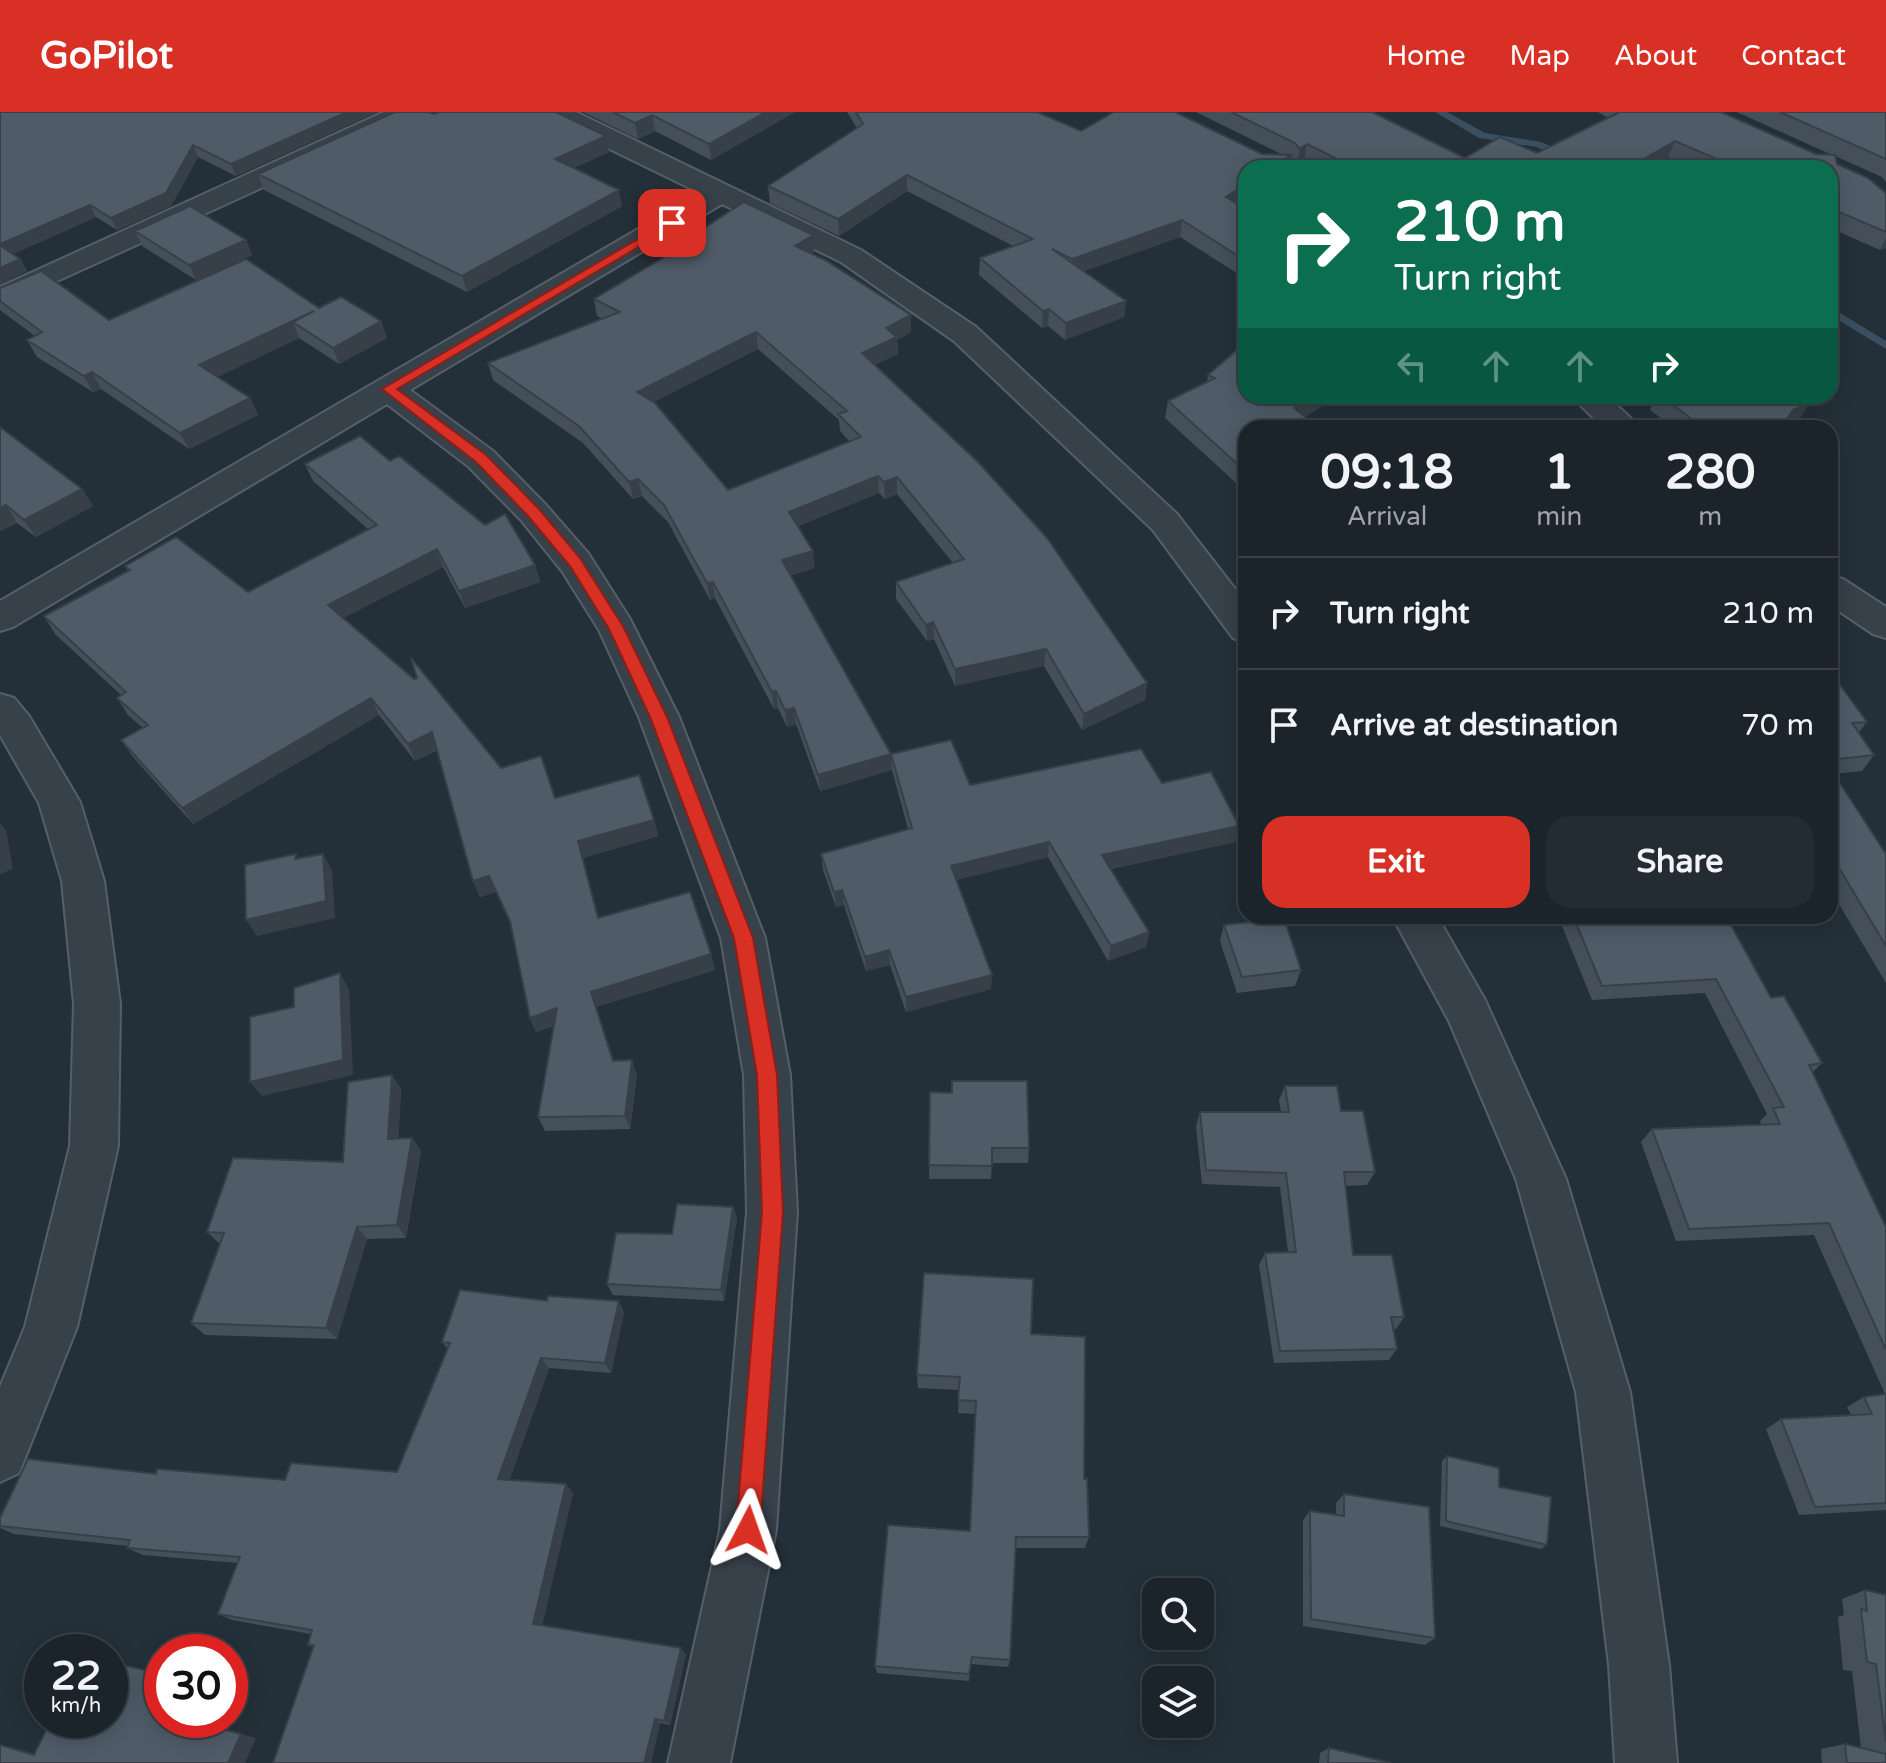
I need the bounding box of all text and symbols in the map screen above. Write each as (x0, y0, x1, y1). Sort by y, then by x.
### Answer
text: GoPilot (40, 33, 173, 79)
text: Home (1386, 39, 1466, 73)
text: Map (1510, 39, 1570, 73)
text: About (1614, 39, 1697, 73)
text: Contact (1741, 39, 1846, 73)
pin (638, 189, 706, 257)
text: 210 m (1394, 189, 1565, 256)
icon: right (1262, 192, 1366, 296)
icon: arrive (650, 201, 694, 245)
text: Turn right (1394, 257, 1561, 300)
icon: left (1390, 344, 1434, 388)
icon: ahead (1474, 344, 1518, 388)
icon: ahead (1558, 344, 1602, 388)
icon: right (1642, 344, 1686, 388)
text: 09:18 (1321, 444, 1454, 502)
text: 1 (1544, 444, 1574, 502)
text: 280 (1665, 444, 1755, 502)
text: Arrival (1347, 501, 1427, 532)
text: min (1536, 501, 1582, 532)
text: m (1698, 501, 1722, 532)
icon: right (1262, 591, 1306, 635)
text: Turn right (1330, 595, 1470, 632)
text: 210 m (1722, 595, 1814, 632)
icon: arrive (1262, 703, 1306, 747)
text: Arrive at destination (1330, 707, 1618, 744)
text: 70 m (1741, 707, 1814, 744)
button: Exit (1262, 816, 1530, 908)
button: Share (1546, 816, 1814, 908)
position arrow (706, 1488, 790, 1572)
map controls (1142, 1578, 1214, 1738)
button: search (1142, 1578, 1214, 1650)
speed limit sign: 30 (144, 1634, 248, 1738)
text: 22 (51, 1652, 101, 1700)
button: layers (1142, 1666, 1214, 1738)
text: km/h (51, 1694, 101, 1718)

